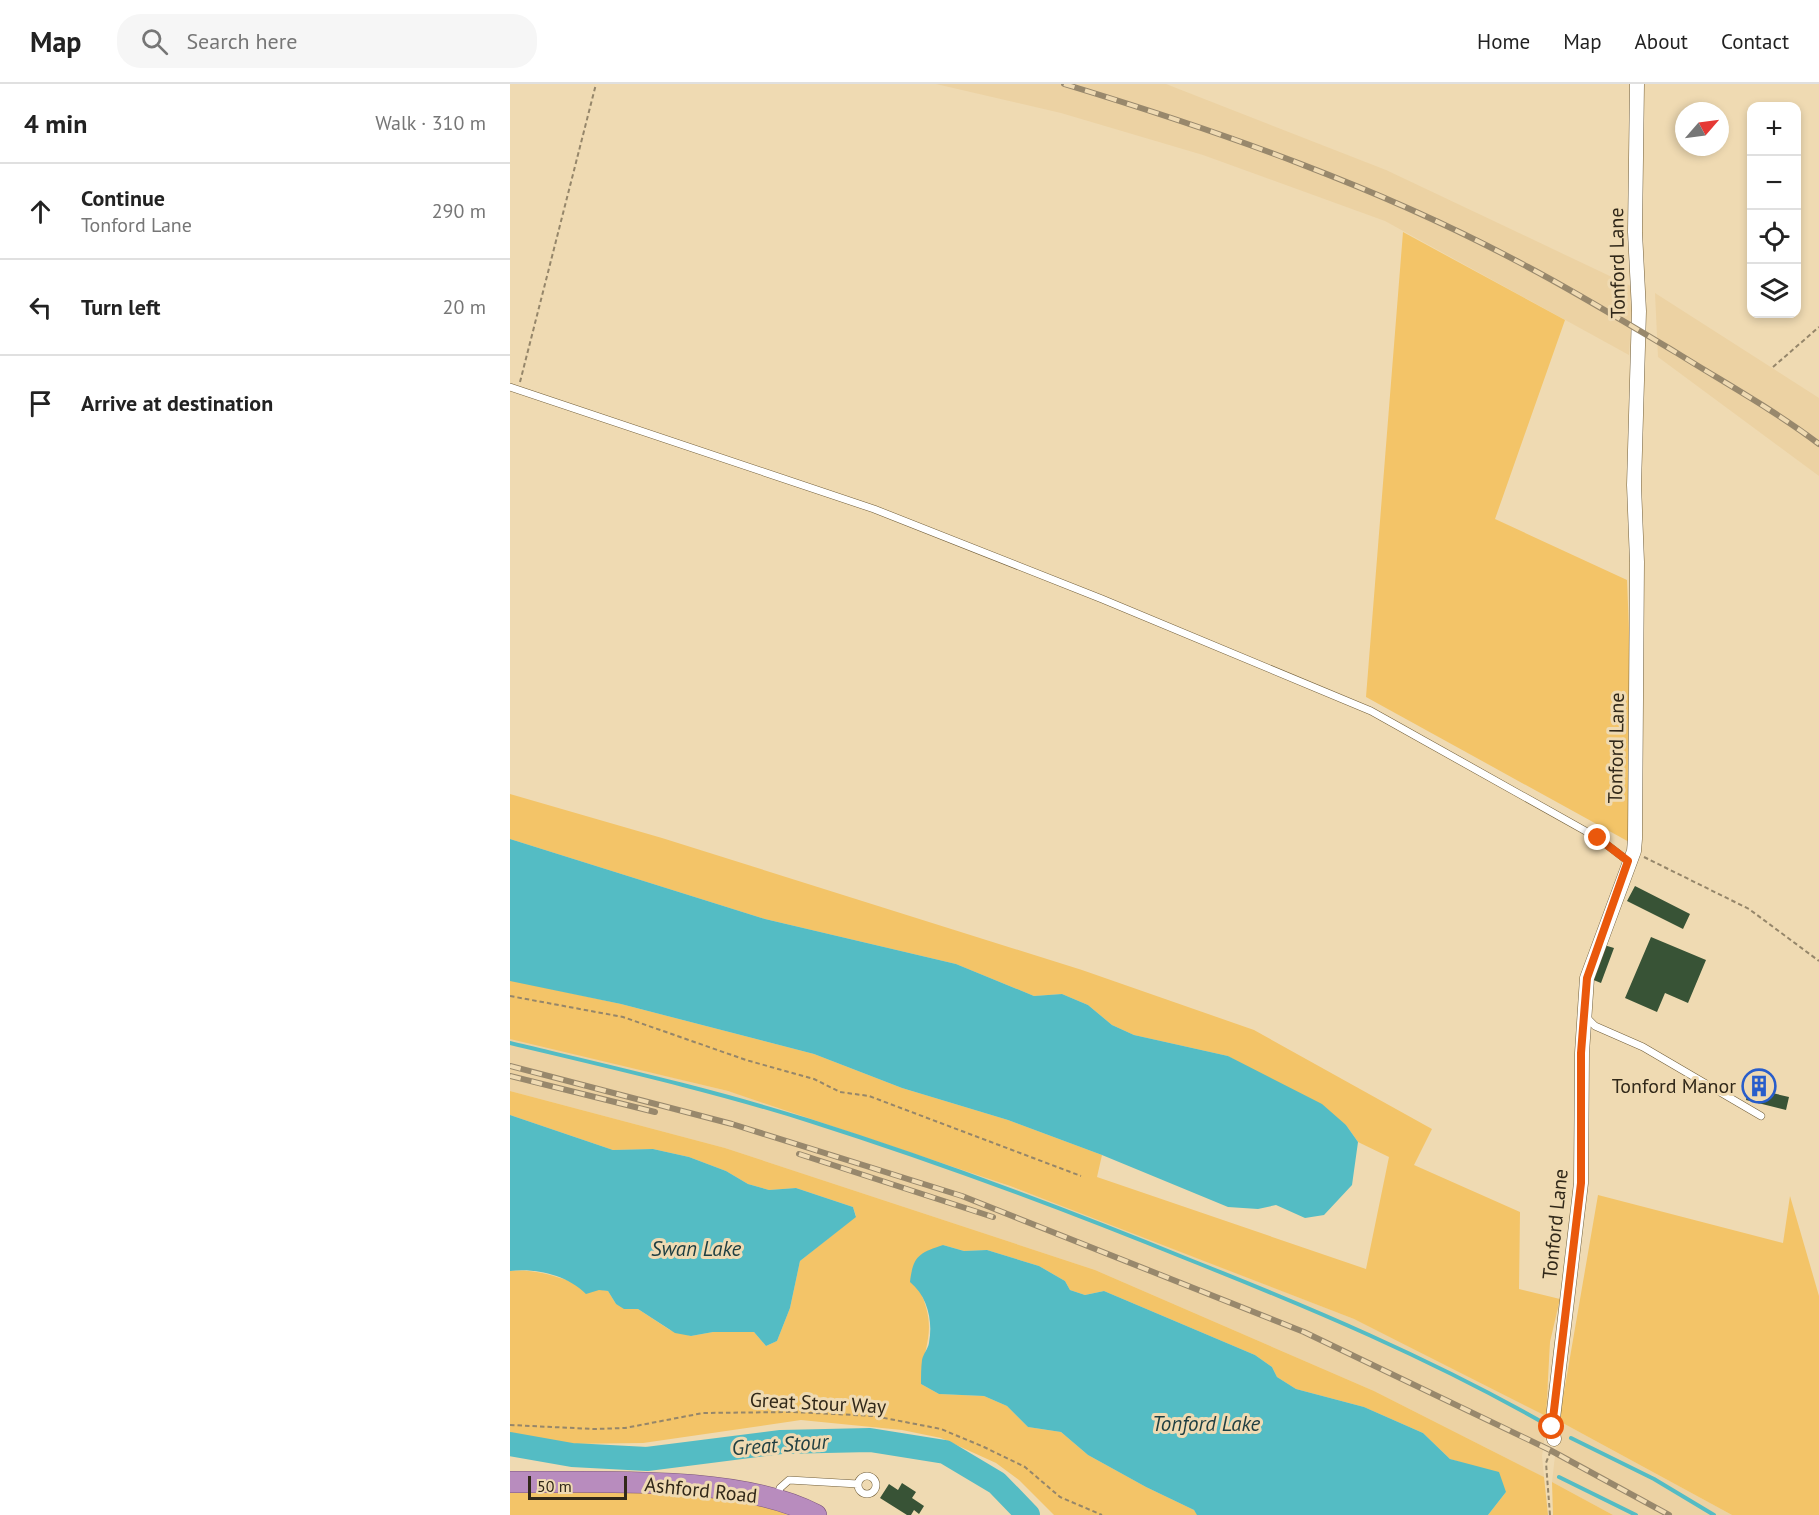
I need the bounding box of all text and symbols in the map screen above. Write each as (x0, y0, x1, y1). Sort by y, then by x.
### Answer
search box (117, 14, 537, 68)
text: Map (30, 23, 81, 60)
icon: search (138, 25, 171, 58)
text: Search here (186, 27, 297, 55)
text: Home (1477, 28, 1530, 55)
text: Map (1563, 28, 1602, 55)
text: About (1635, 28, 1688, 55)
text: Contact (1721, 28, 1789, 55)
north arrow (1675, 102, 1729, 156)
map controls (1747, 102, 1801, 318)
button: + (1747, 102, 1801, 156)
text: 4 min (24, 107, 87, 140)
text: Walk · 310 m (375, 110, 486, 136)
button: − (1747, 156, 1801, 210)
text: Continue (81, 184, 165, 212)
icon: ahead (24, 195, 57, 228)
text: 290 m (432, 198, 486, 224)
street label: Tonford Lane (1603, 207, 1631, 319)
button: locate (1747, 210, 1801, 264)
text: Tonford Lane (81, 212, 192, 238)
button: layers (1747, 264, 1801, 318)
icon: left (24, 291, 57, 324)
text: Turn left (81, 293, 161, 321)
text: 20 m (443, 294, 486, 320)
icon: arrive (24, 387, 57, 420)
text: Arrive at destination (81, 389, 273, 417)
street label: Tonford Lane (1602, 692, 1630, 804)
route end (1584, 824, 1610, 850)
building icon: Tonford Manor (1741, 1068, 1777, 1104)
place label: Tonford Manor (1612, 1073, 1736, 1099)
street label: Tonford Lane (1536, 1167, 1574, 1281)
water label: Swan Lake (651, 1235, 741, 1262)
street label: Great Stour Way (749, 1386, 888, 1420)
water label: Tonford Lake (1152, 1410, 1260, 1437)
route start (1538, 1413, 1564, 1439)
water label: Great Stour (731, 1428, 831, 1461)
street label: Ashford Road (643, 1471, 759, 1509)
scale bar (528, 1473, 627, 1500)
text: 50 m (537, 1476, 572, 1496)

